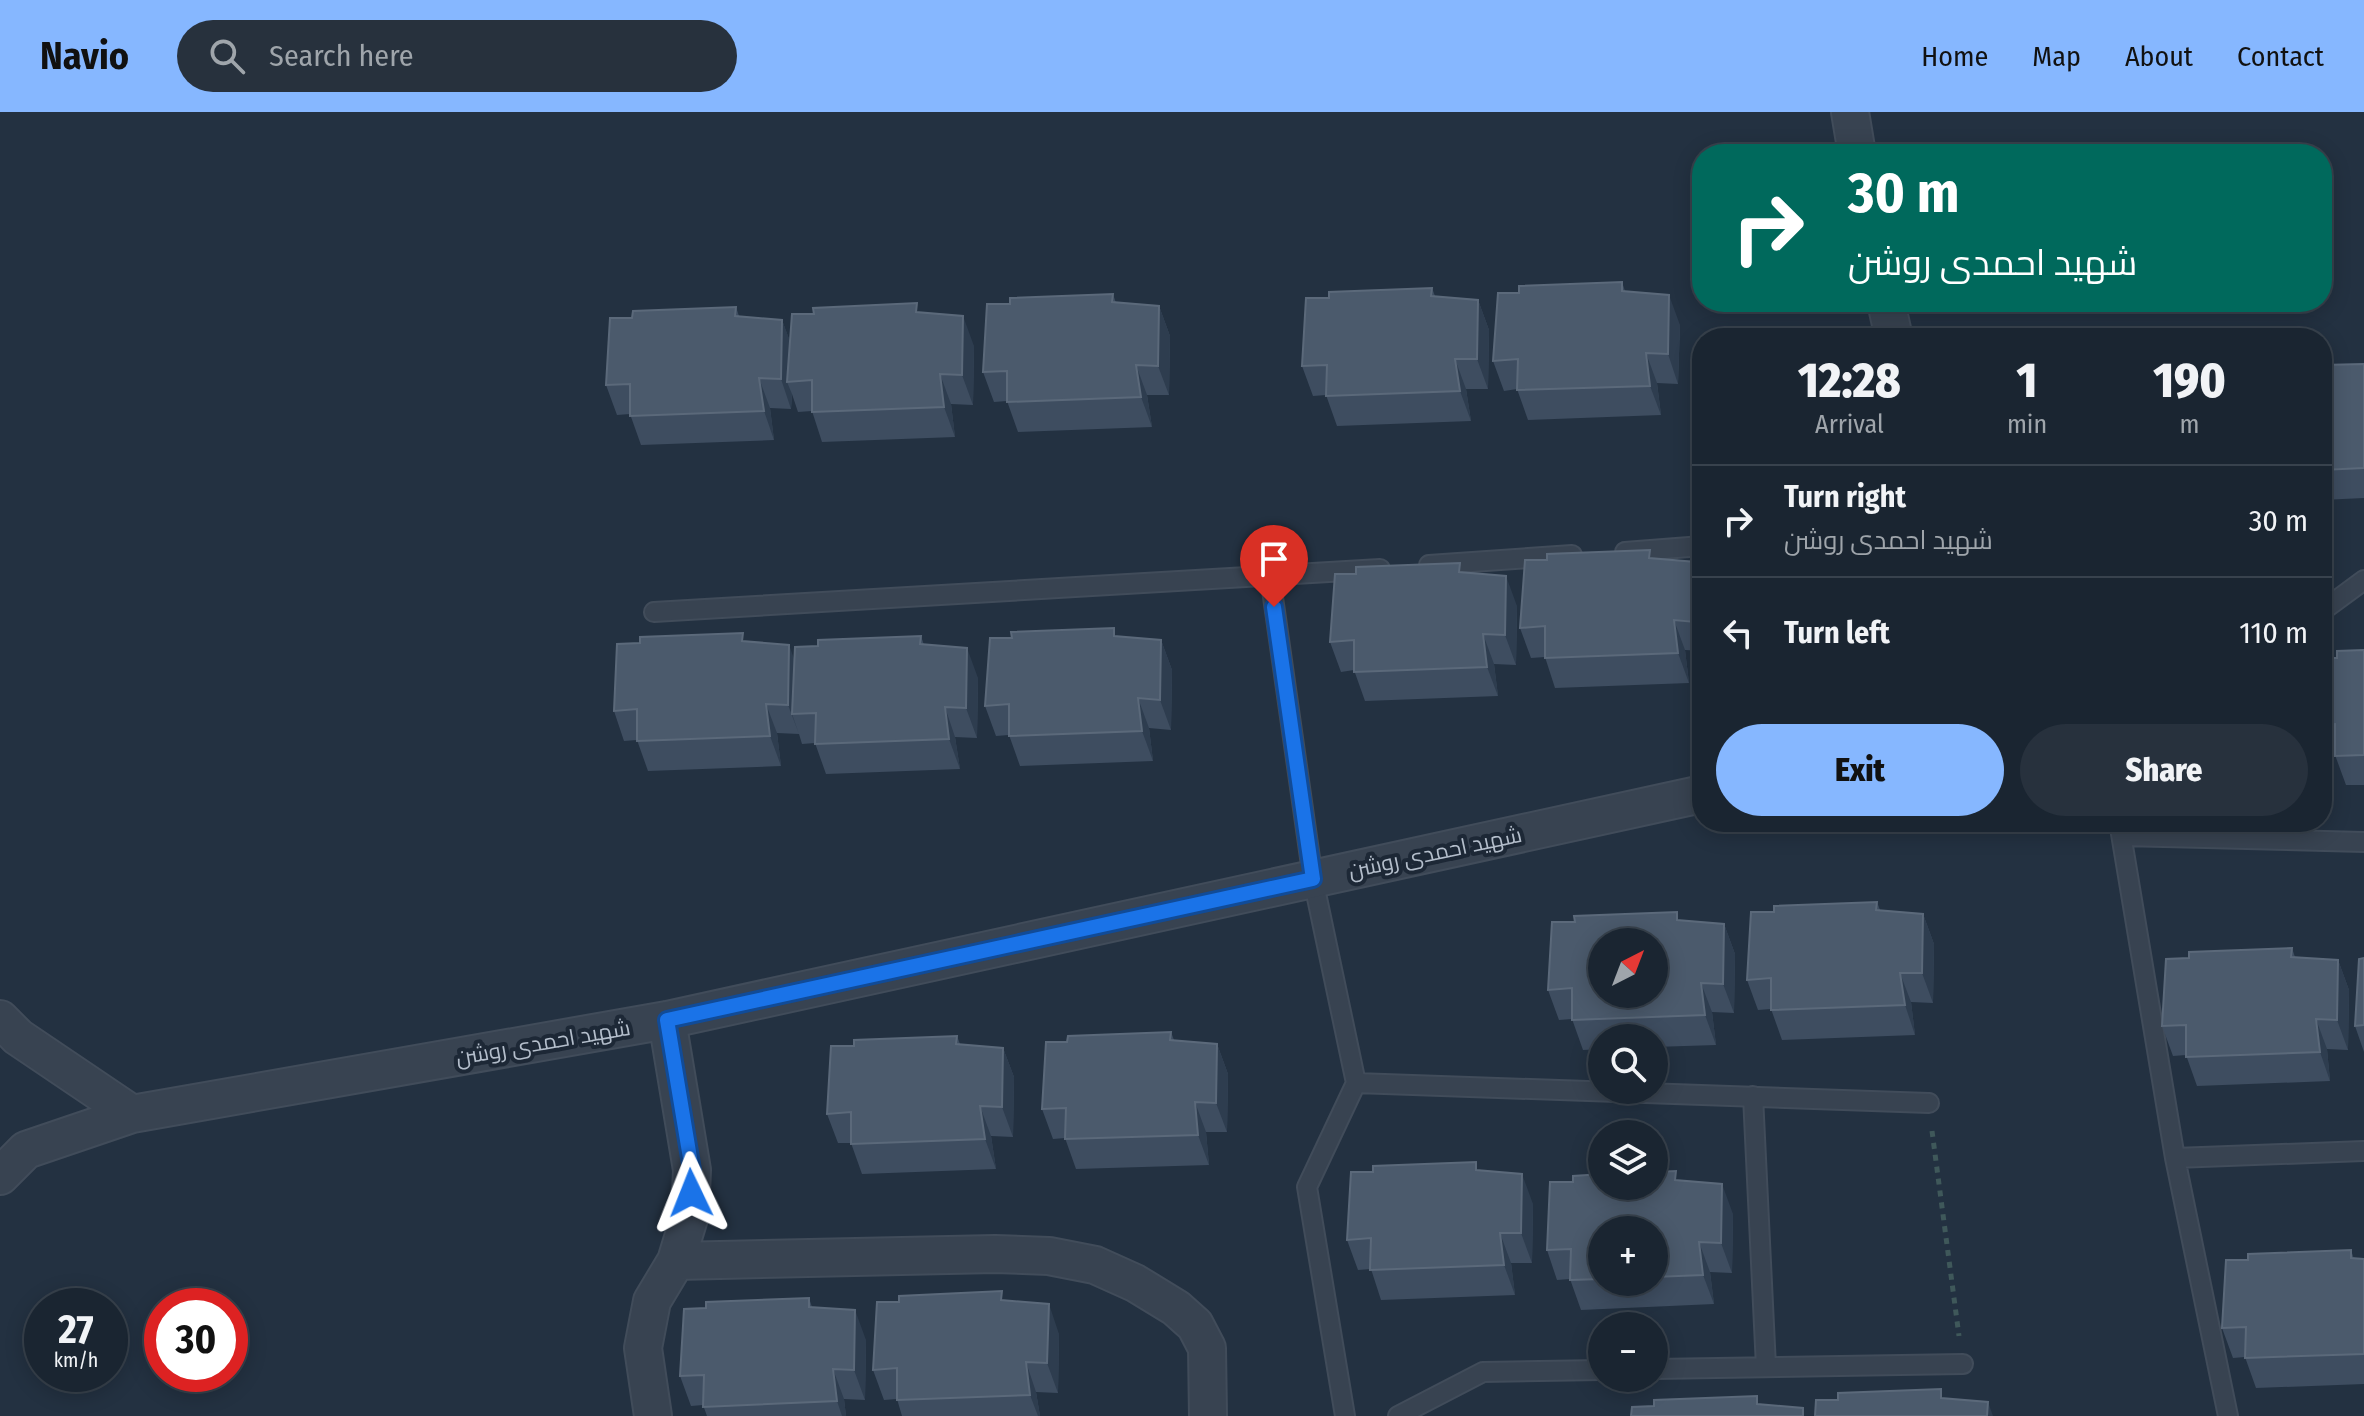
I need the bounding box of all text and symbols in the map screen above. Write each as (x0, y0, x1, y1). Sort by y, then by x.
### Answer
search box (177, 20, 737, 92)
text: Navio (40, 33, 129, 79)
icon: search (205, 34, 249, 78)
text: Search here (269, 38, 414, 74)
text: Home (1921, 40, 1988, 73)
text: Map (2032, 40, 2081, 73)
text: About (2125, 40, 2193, 73)
text: Contact (2237, 40, 2324, 73)
text: 30 m (1848, 160, 1959, 227)
icon: right (1716, 176, 1820, 280)
text: شهید احمدی روشن (1848, 241, 2137, 285)
text: 12:28 (1798, 352, 1901, 410)
text: 1 (2017, 352, 2037, 410)
text: 190 (2153, 352, 2226, 410)
text: Arrival (1815, 409, 1884, 440)
text: min (2007, 409, 2047, 440)
text: m (2180, 409, 2200, 440)
text: Turn right (1784, 479, 1906, 515)
icon: right (1716, 499, 1760, 543)
text: 30 m (2249, 503, 2308, 539)
pin (1240, 525, 1308, 607)
text: شهید احمدی روشن (1784, 525, 1993, 556)
icon: arrive (1252, 537, 1296, 581)
icon: left (1716, 611, 1760, 655)
text: Turn left (1784, 615, 1890, 651)
text: 110 m (2239, 615, 2308, 651)
button: Exit (1716, 724, 2004, 816)
button: Share (2020, 724, 2308, 816)
street label: شهید احمدی روشن (1346, 821, 1524, 884)
north arrow (1588, 928, 1668, 1008)
map controls (1588, 928, 1668, 1392)
street label: شهید احمدی روشن (454, 1014, 632, 1071)
button: search (1588, 1024, 1668, 1104)
button: layers (1588, 1120, 1668, 1200)
position arrow (649, 1151, 733, 1235)
button: + (1588, 1216, 1668, 1296)
speed limit sign: 30 (144, 1288, 248, 1392)
text: 27 (58, 1306, 94, 1354)
button: − (1588, 1312, 1668, 1392)
text: km/h (54, 1348, 98, 1372)

